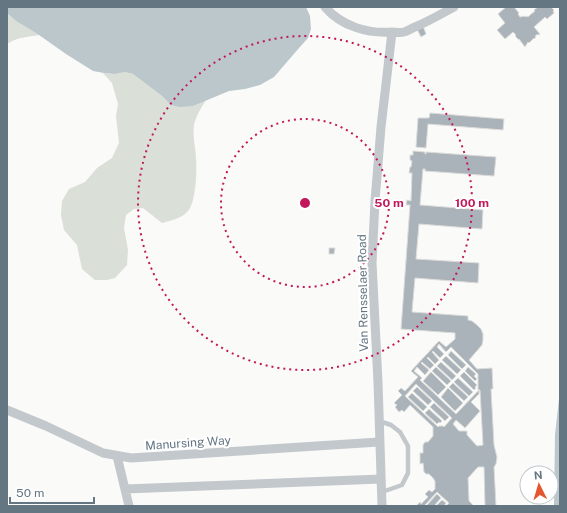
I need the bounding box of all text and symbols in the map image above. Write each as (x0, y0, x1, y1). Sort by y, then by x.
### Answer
centre of rings (298, 196, 312, 210)
text: 50 m (374, 196, 404, 210)
text: 100 m (455, 196, 489, 210)
street label: Van Rensselaer Road (355, 234, 371, 352)
street label: Manursing Way (145, 433, 232, 453)
north arrow (519, 465, 559, 505)
text: N (533, 469, 543, 481)
scale bar (10, 479, 94, 505)
text: 50 m (16, 486, 44, 500)

